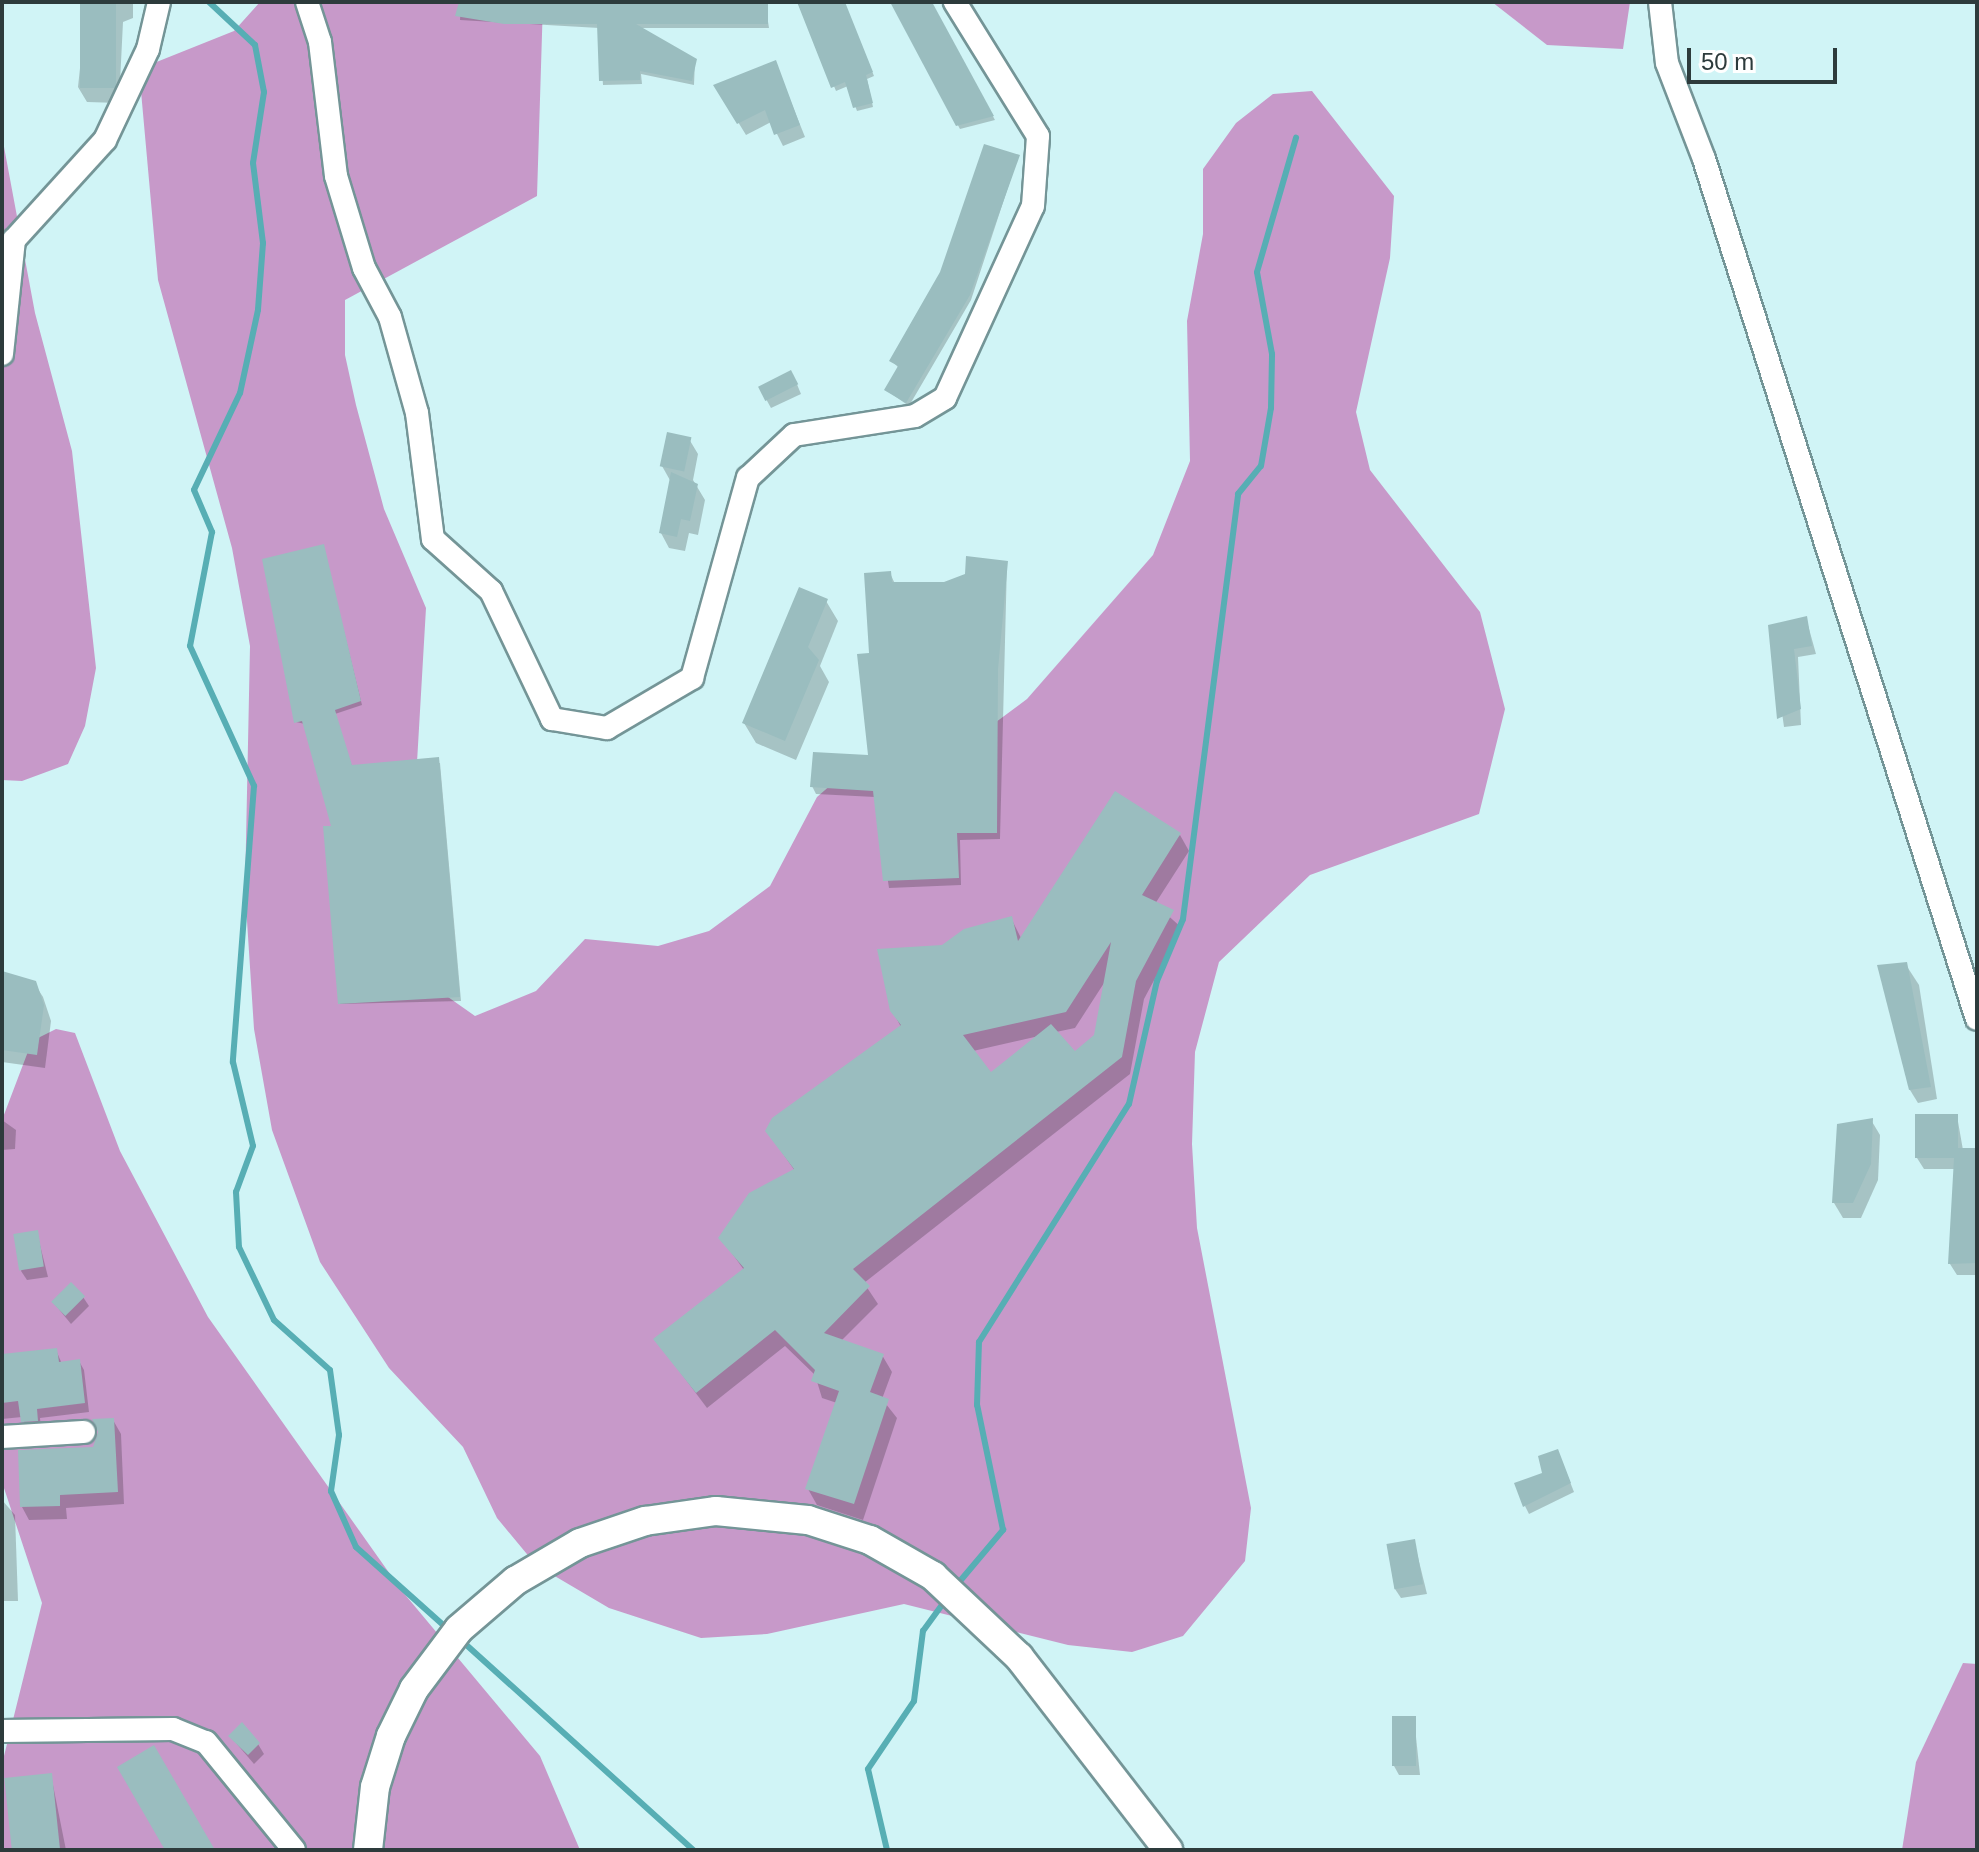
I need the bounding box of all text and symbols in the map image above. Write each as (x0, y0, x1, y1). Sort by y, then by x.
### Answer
scale bar (1691, 32, 1841, 82)
text: 50 m (1701, 48, 1754, 75)

